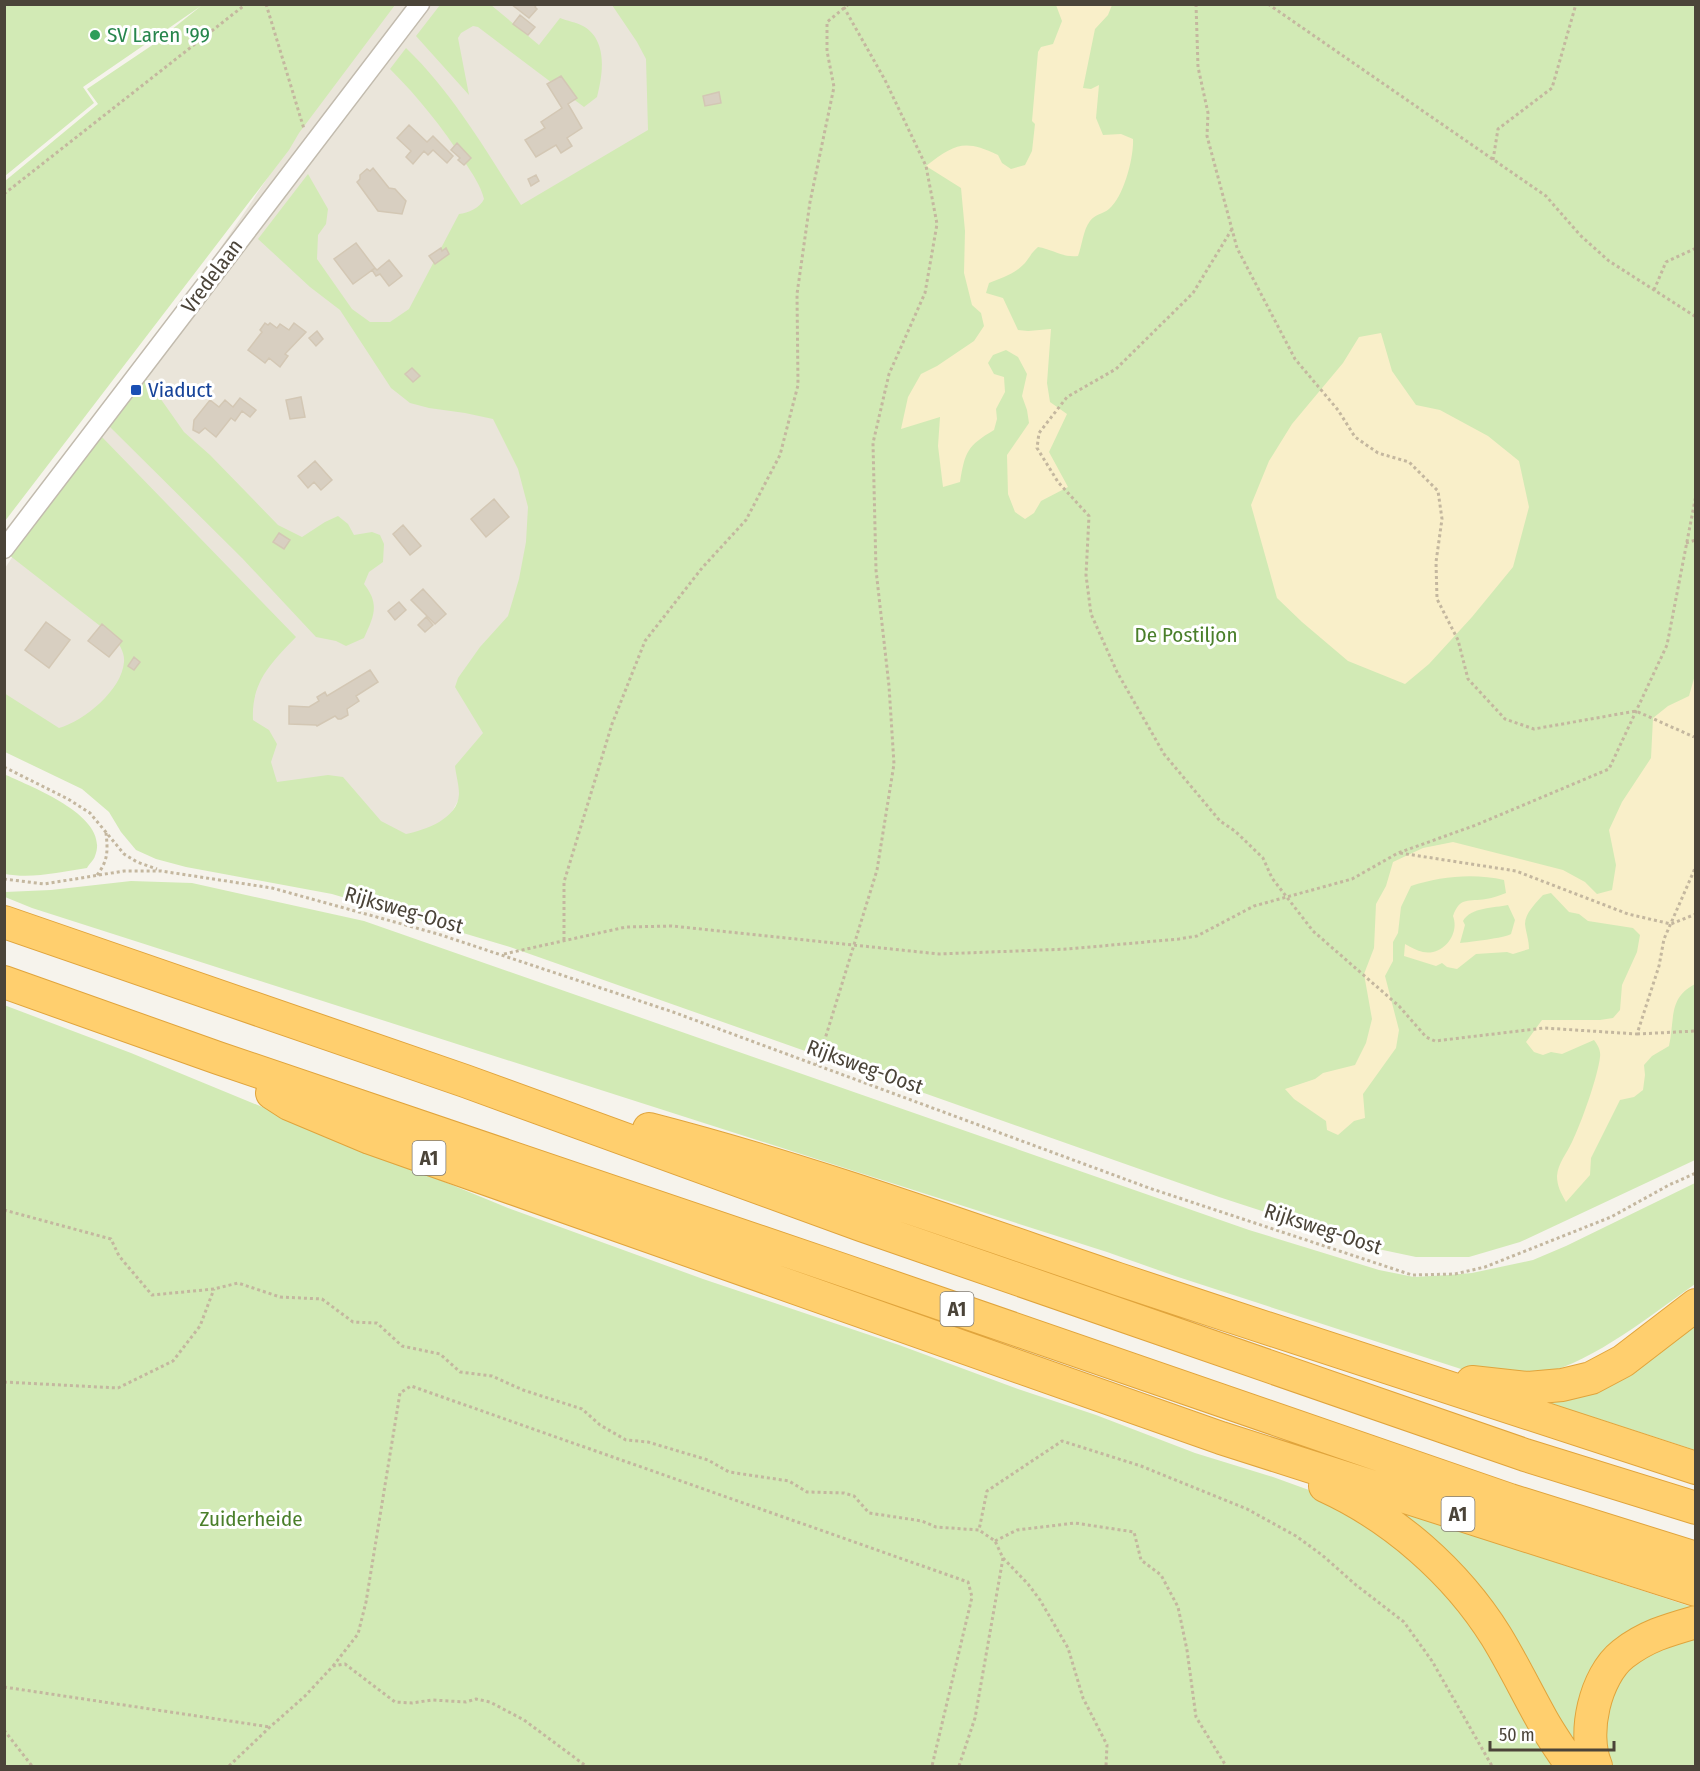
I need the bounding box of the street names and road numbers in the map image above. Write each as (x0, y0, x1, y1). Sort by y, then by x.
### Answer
street label: Vredelaan (176, 234, 248, 318)
street label: Rijksweg-Oost (342, 881, 466, 939)
street label: Rijksweg-Oost (803, 1034, 927, 1100)
road number: A1 (412, 1141, 446, 1175)
street label: Rijksweg-Oost (1261, 1198, 1385, 1260)
road number: A1 (940, 1292, 974, 1326)
road number: A1 (1442, 1497, 1474, 1531)

